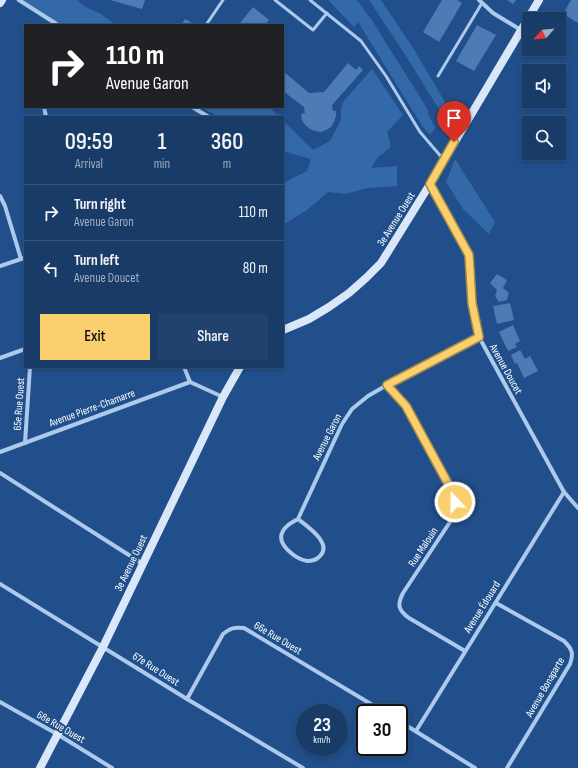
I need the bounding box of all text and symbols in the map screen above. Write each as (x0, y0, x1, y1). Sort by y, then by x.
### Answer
north arrow (522, 12, 566, 56)
map controls (522, 12, 566, 160)
text: 110 m (106, 39, 164, 72)
icon: right (40, 40, 92, 92)
button: sound (522, 64, 566, 108)
text: Avenue Garon (106, 73, 189, 94)
pin (437, 101, 471, 142)
icon: arrive (443, 107, 465, 129)
button: search (522, 116, 566, 160)
text: 09:59 (65, 127, 113, 156)
text: 1 (157, 127, 166, 156)
text: 360 (211, 127, 243, 156)
text: Arrival (75, 156, 103, 172)
text: min (154, 156, 170, 172)
text: m (223, 156, 231, 172)
street label: 3e Avenue Ouest (374, 189, 418, 248)
text: Turn right (74, 195, 126, 214)
icon: right (40, 202, 62, 224)
text: 110 m (239, 203, 268, 222)
text: Avenue Garon (74, 214, 134, 230)
text: Turn left (74, 251, 119, 270)
icon: left (40, 258, 62, 280)
text: 80 m (243, 259, 268, 278)
text: Avenue Doucet (74, 270, 139, 286)
button: Exit (40, 314, 150, 360)
button: Share (158, 314, 268, 360)
street label: Avenue Doucet (486, 341, 525, 397)
street label: 65e Rue Ouest (11, 376, 27, 431)
street label: Avenue Pierre-Chamarre (46, 386, 137, 430)
street label: Avenue Garon (309, 411, 344, 463)
position arrow (434, 481, 476, 523)
street label: Rue Malouin (405, 525, 441, 569)
street label: 3e Avenue Ouest (112, 532, 151, 593)
street label: Avenue Édouard (460, 578, 503, 636)
street label: 66e Rue Ouest (252, 619, 305, 658)
street label: 67e Rue Ouest (130, 649, 182, 689)
street label: Avenue Bonaparte (522, 655, 567, 720)
speed limit sign: 30 (356, 704, 408, 756)
street label: 68e Rue Ouest (35, 708, 88, 746)
text: 23 (313, 713, 331, 737)
text: km/h (313, 734, 331, 746)

